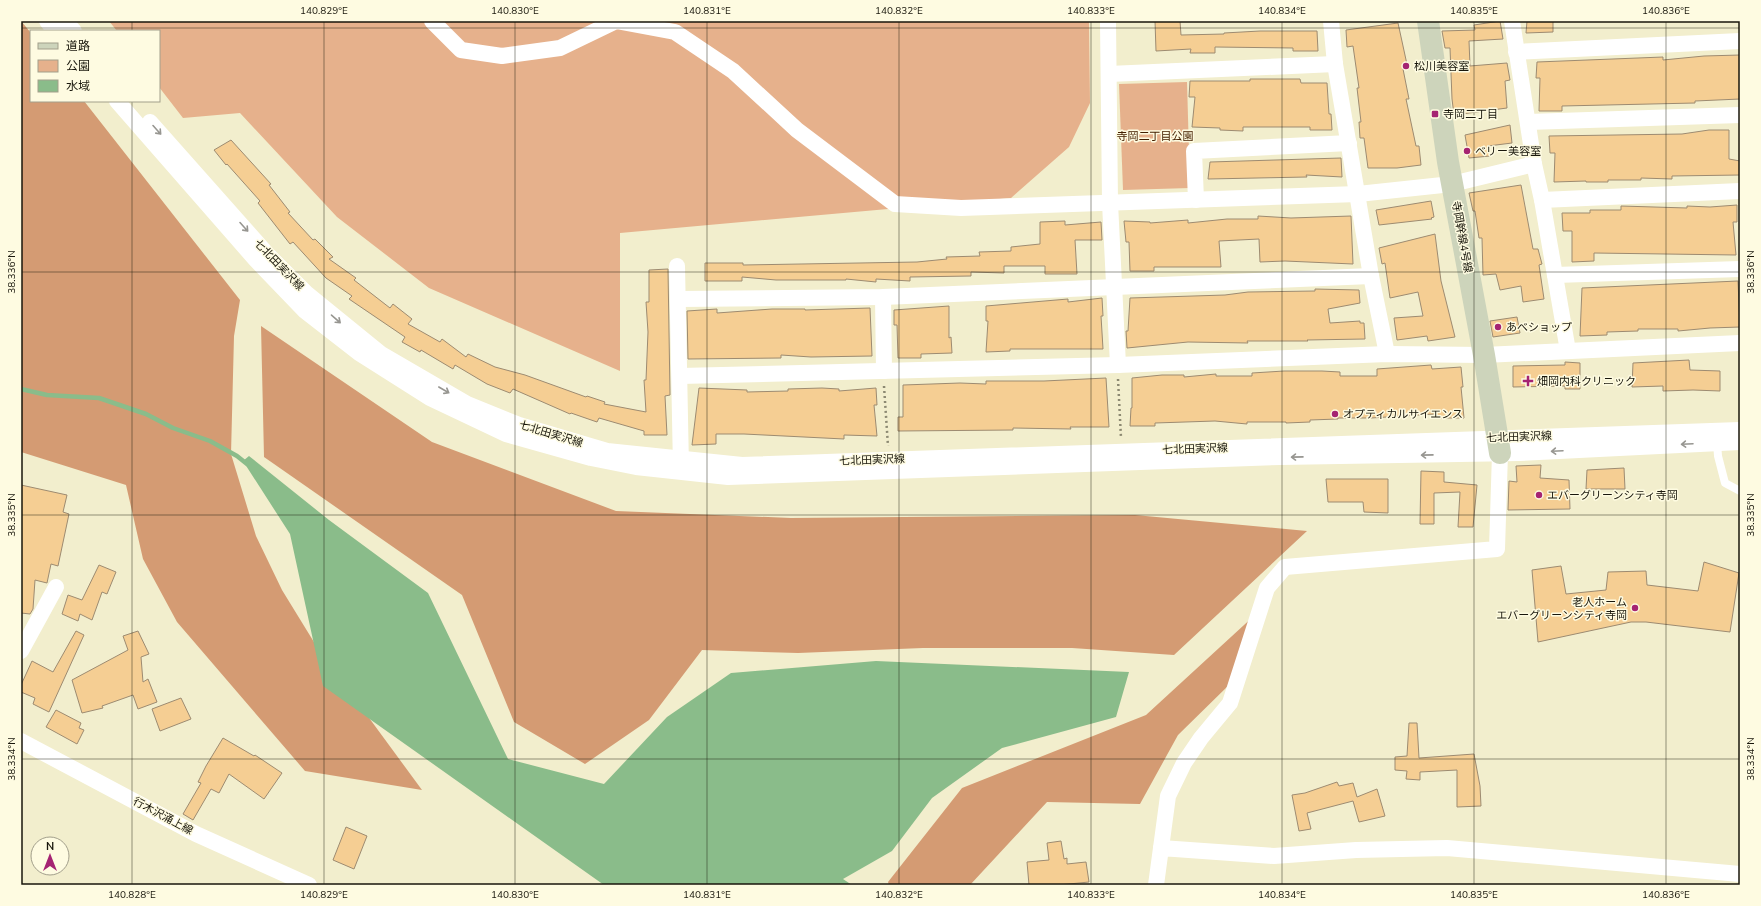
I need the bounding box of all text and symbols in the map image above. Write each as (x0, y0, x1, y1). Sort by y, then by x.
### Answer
text: 140.829°E (300, 4, 348, 18)
text: 140.830°E (491, 4, 539, 18)
text: 140.831°E (683, 4, 731, 18)
text: 140.832°E (875, 4, 923, 18)
text: 140.833°E (1067, 4, 1115, 18)
text: 140.834°E (1258, 4, 1306, 18)
text: 140.835°E (1450, 4, 1498, 18)
text: 140.836°E (1642, 4, 1690, 18)
legend (30, 30, 160, 102)
text: 道路 (66, 38, 90, 54)
text: 公園 (66, 58, 90, 74)
place label: 松川美容室 (1414, 59, 1469, 74)
marker: 松川美容室 (1401, 61, 1411, 71)
text: 水域 (66, 78, 90, 94)
place label: 寺岡二丁目 (1443, 107, 1498, 122)
marker: 寺岡二丁目 (1430, 109, 1440, 119)
one-way arrow (152, 125, 162, 135)
park label: 寺岡二丁目公園 (1117, 129, 1194, 144)
place label: ベリー美容室 (1475, 144, 1541, 159)
marker: ベリー美容室 (1462, 146, 1472, 156)
street label: 寺岡幹線4号線 (1448, 200, 1476, 274)
one-way arrow (239, 222, 248, 233)
street label: 七北田実沢線 (251, 236, 307, 294)
text: 38.336°N (5, 250, 19, 294)
text: 38.336°N (1744, 250, 1758, 294)
one-way arrow (331, 314, 341, 323)
place label: あべショップ (1506, 320, 1572, 335)
marker: あべショップ (1493, 322, 1503, 332)
place label: 畑岡内科クリニック (1537, 374, 1636, 389)
marker: 畑岡内科クリニック (1522, 375, 1534, 387)
one-way arrow (438, 387, 450, 395)
place label: オプティカルサイエンス (1343, 407, 1463, 422)
marker: オプティカルサイエンス (1330, 409, 1340, 419)
street label: 七北田実沢線 (517, 417, 585, 451)
street label: 七北田実沢線 (1486, 428, 1552, 446)
street label: 七北田実沢線 (1162, 440, 1228, 458)
one-way arrow (1681, 441, 1694, 448)
one-way arrow (1551, 447, 1564, 455)
street label: 七北田実沢線 (839, 451, 905, 469)
one-way arrow (1421, 451, 1434, 459)
one-way arrow (1291, 453, 1304, 461)
place label: エバーグリーンシティ寺岡 (1547, 488, 1678, 503)
marker: エバーグリーンシティ寺岡 (1534, 490, 1544, 500)
text: 38.335°N (5, 493, 19, 537)
text: 38.335°N (1744, 493, 1758, 537)
place label: 老人ホーム エバーグリーンシティ寺岡 (1496, 595, 1627, 623)
marker: 老人ホーム エバーグリーンシティ寺岡 (1630, 603, 1640, 613)
text: 38.334°N (5, 737, 19, 781)
text: 38.334°N (1744, 737, 1758, 781)
street label: 行木沢涌上線 (130, 794, 196, 838)
north arrow (30, 836, 70, 876)
text: N (46, 839, 54, 854)
text: 140.828°E (108, 888, 156, 902)
text: 140.829°E (300, 888, 348, 902)
text: 140.830°E (491, 888, 539, 902)
text: 140.831°E (683, 888, 731, 902)
text: 140.832°E (875, 888, 923, 902)
text: 140.833°E (1067, 888, 1115, 902)
text: 140.834°E (1258, 888, 1306, 902)
text: 140.835°E (1450, 888, 1498, 902)
text: 140.836°E (1642, 888, 1690, 902)

